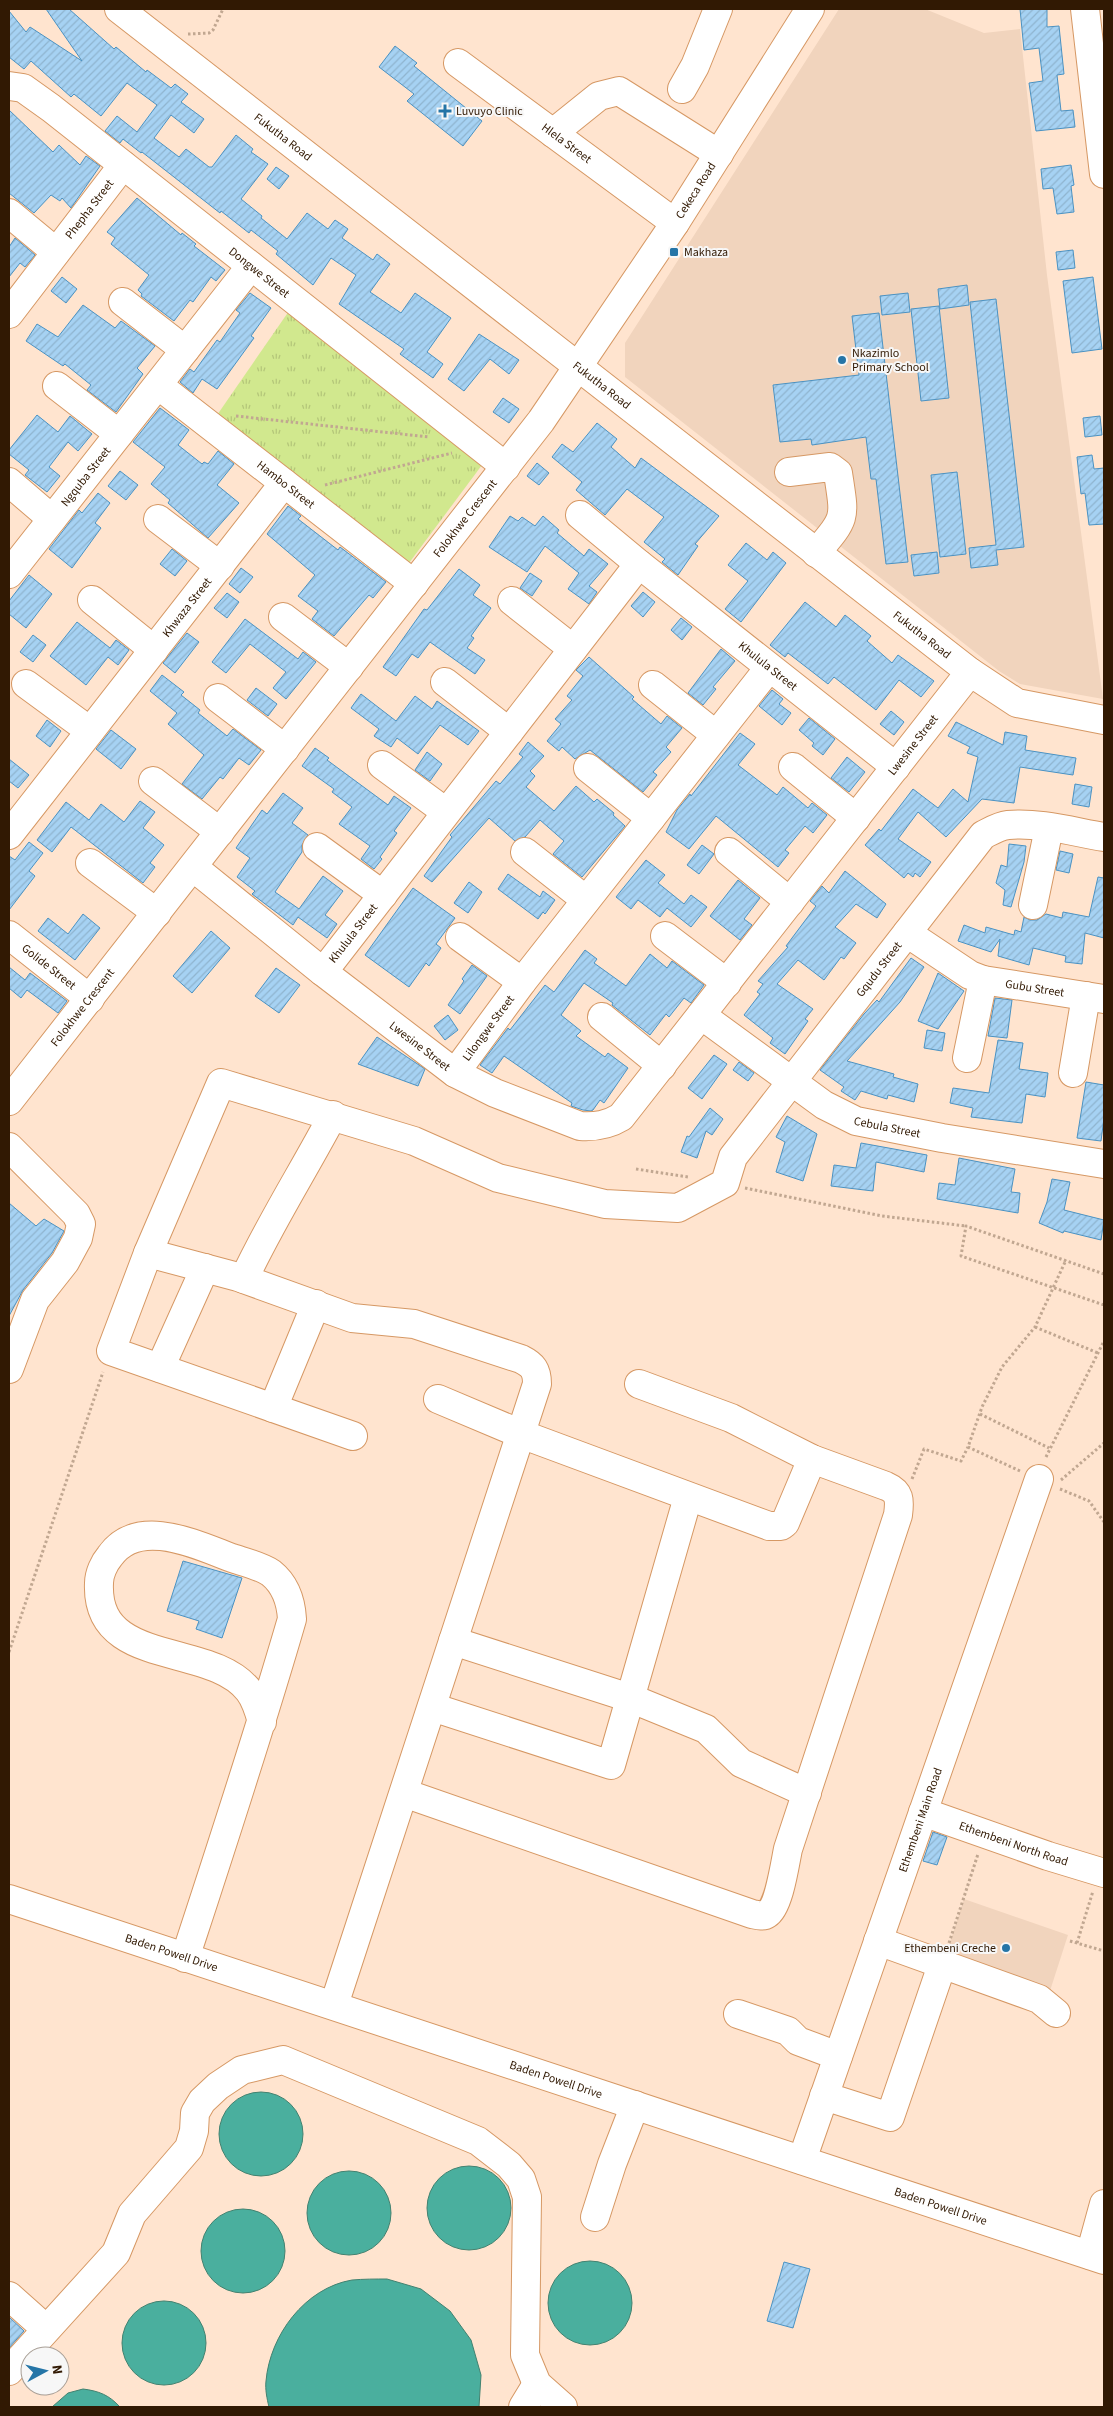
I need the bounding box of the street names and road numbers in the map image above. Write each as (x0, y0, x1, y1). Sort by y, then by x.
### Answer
street label: Fukutha Road (250, 109, 316, 165)
street label: Hlela Street (538, 119, 595, 167)
street label: Cekeca Road (671, 159, 720, 222)
street label: Phepha Street (61, 176, 118, 243)
street label: Dongwe Street (225, 243, 294, 302)
street label: Fukutha Road (569, 357, 634, 413)
street label: Ngquba Street (57, 443, 115, 510)
street label: Hambo Street (253, 456, 319, 512)
street label: Folokhwe Crescent (429, 476, 501, 561)
street label: Khwaza Street (158, 574, 216, 641)
street label: Fukutha Road (889, 607, 955, 663)
street label: Khulula Street (735, 637, 801, 695)
street label: Lwesine Street (884, 711, 942, 779)
street label: Khulula Street (324, 900, 382, 967)
street label: Gqudu Street (852, 938, 906, 1001)
street label: Golide Street (18, 940, 80, 993)
street label: Folokhwe Crescent (46, 965, 118, 1050)
street label: Gubu Street (1004, 975, 1065, 1001)
street label: Lilongwe Street (458, 991, 518, 1064)
street label: Lwesine Street (386, 1017, 454, 1075)
street label: Cebula Street (852, 1112, 922, 1142)
street label: Ethembeni Main Road (894, 1765, 946, 1875)
street label: Ethembeni North Road (957, 1817, 1070, 1870)
street label: Baden Powell Drive (123, 1929, 220, 1976)
street label: Baden Powell Drive (507, 2056, 605, 2103)
street label: Baden Powell Drive (892, 2183, 989, 2229)

